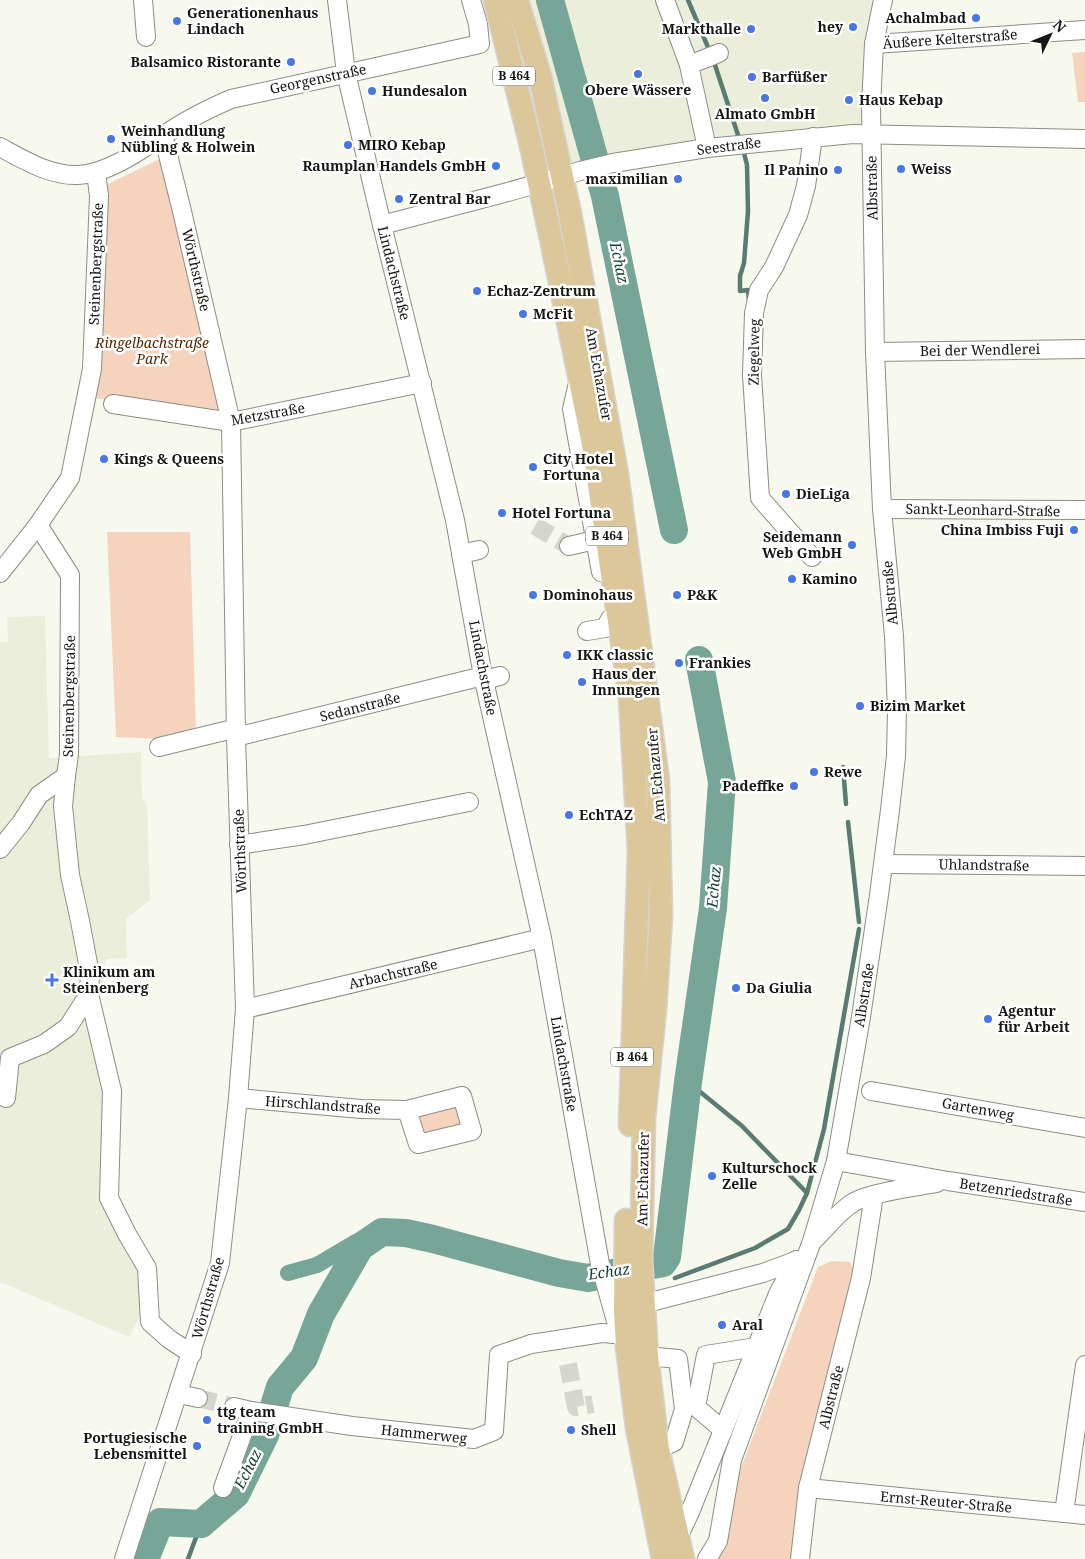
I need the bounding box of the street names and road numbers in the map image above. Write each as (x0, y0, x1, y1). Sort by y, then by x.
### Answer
street label: Äußere Kelterstraße (882, 24, 1018, 53)
street label: Georgenstraße (268, 59, 368, 98)
road number: B 464 (493, 66, 535, 85)
street label: Seestraße (696, 132, 762, 159)
street label: Albstraße (861, 155, 882, 221)
street label: Steinenbergstraße (84, 203, 107, 325)
street label: Lindachstraße (374, 224, 415, 322)
street label: Wörthstraße (178, 227, 215, 313)
street label: Ziegelweg (743, 318, 764, 386)
street label: Am Echazufer (582, 326, 617, 422)
street label: Bei der Wendlerei (920, 339, 1041, 360)
street label: Metzstraße (229, 398, 306, 429)
street label: Sankt-Leonhard-Straße (905, 499, 1061, 520)
road number: B 464 (586, 526, 628, 546)
street label: Albstraße (877, 560, 902, 626)
street label: Lindachstraße (465, 619, 502, 717)
street label: Steinenbergstraße (58, 635, 79, 757)
street label: Sedanstraße (318, 687, 402, 726)
street label: Am Echazufer (642, 727, 669, 823)
street label: Wörthstraße (229, 809, 250, 893)
street label: Uhlandstraße (938, 854, 1030, 875)
street label: Arbachstraße (347, 954, 439, 993)
street label: Albstraße (849, 961, 878, 1028)
street label: Lindachstraße (547, 1015, 582, 1113)
road number: B 464 (611, 1048, 653, 1066)
street label: Hirschlandstraße (264, 1091, 382, 1118)
street label: Gartenweg (940, 1093, 1016, 1124)
street label: Am Echazufer (632, 1131, 653, 1226)
street label: Betzenriedstraße (958, 1173, 1074, 1210)
street label: Wörthstraße (187, 1255, 228, 1341)
street label: Albstraße (813, 1363, 848, 1431)
street label: Hammerweg (380, 1420, 469, 1448)
street label: Ernst-Reuter-Straße (879, 1486, 1013, 1517)

